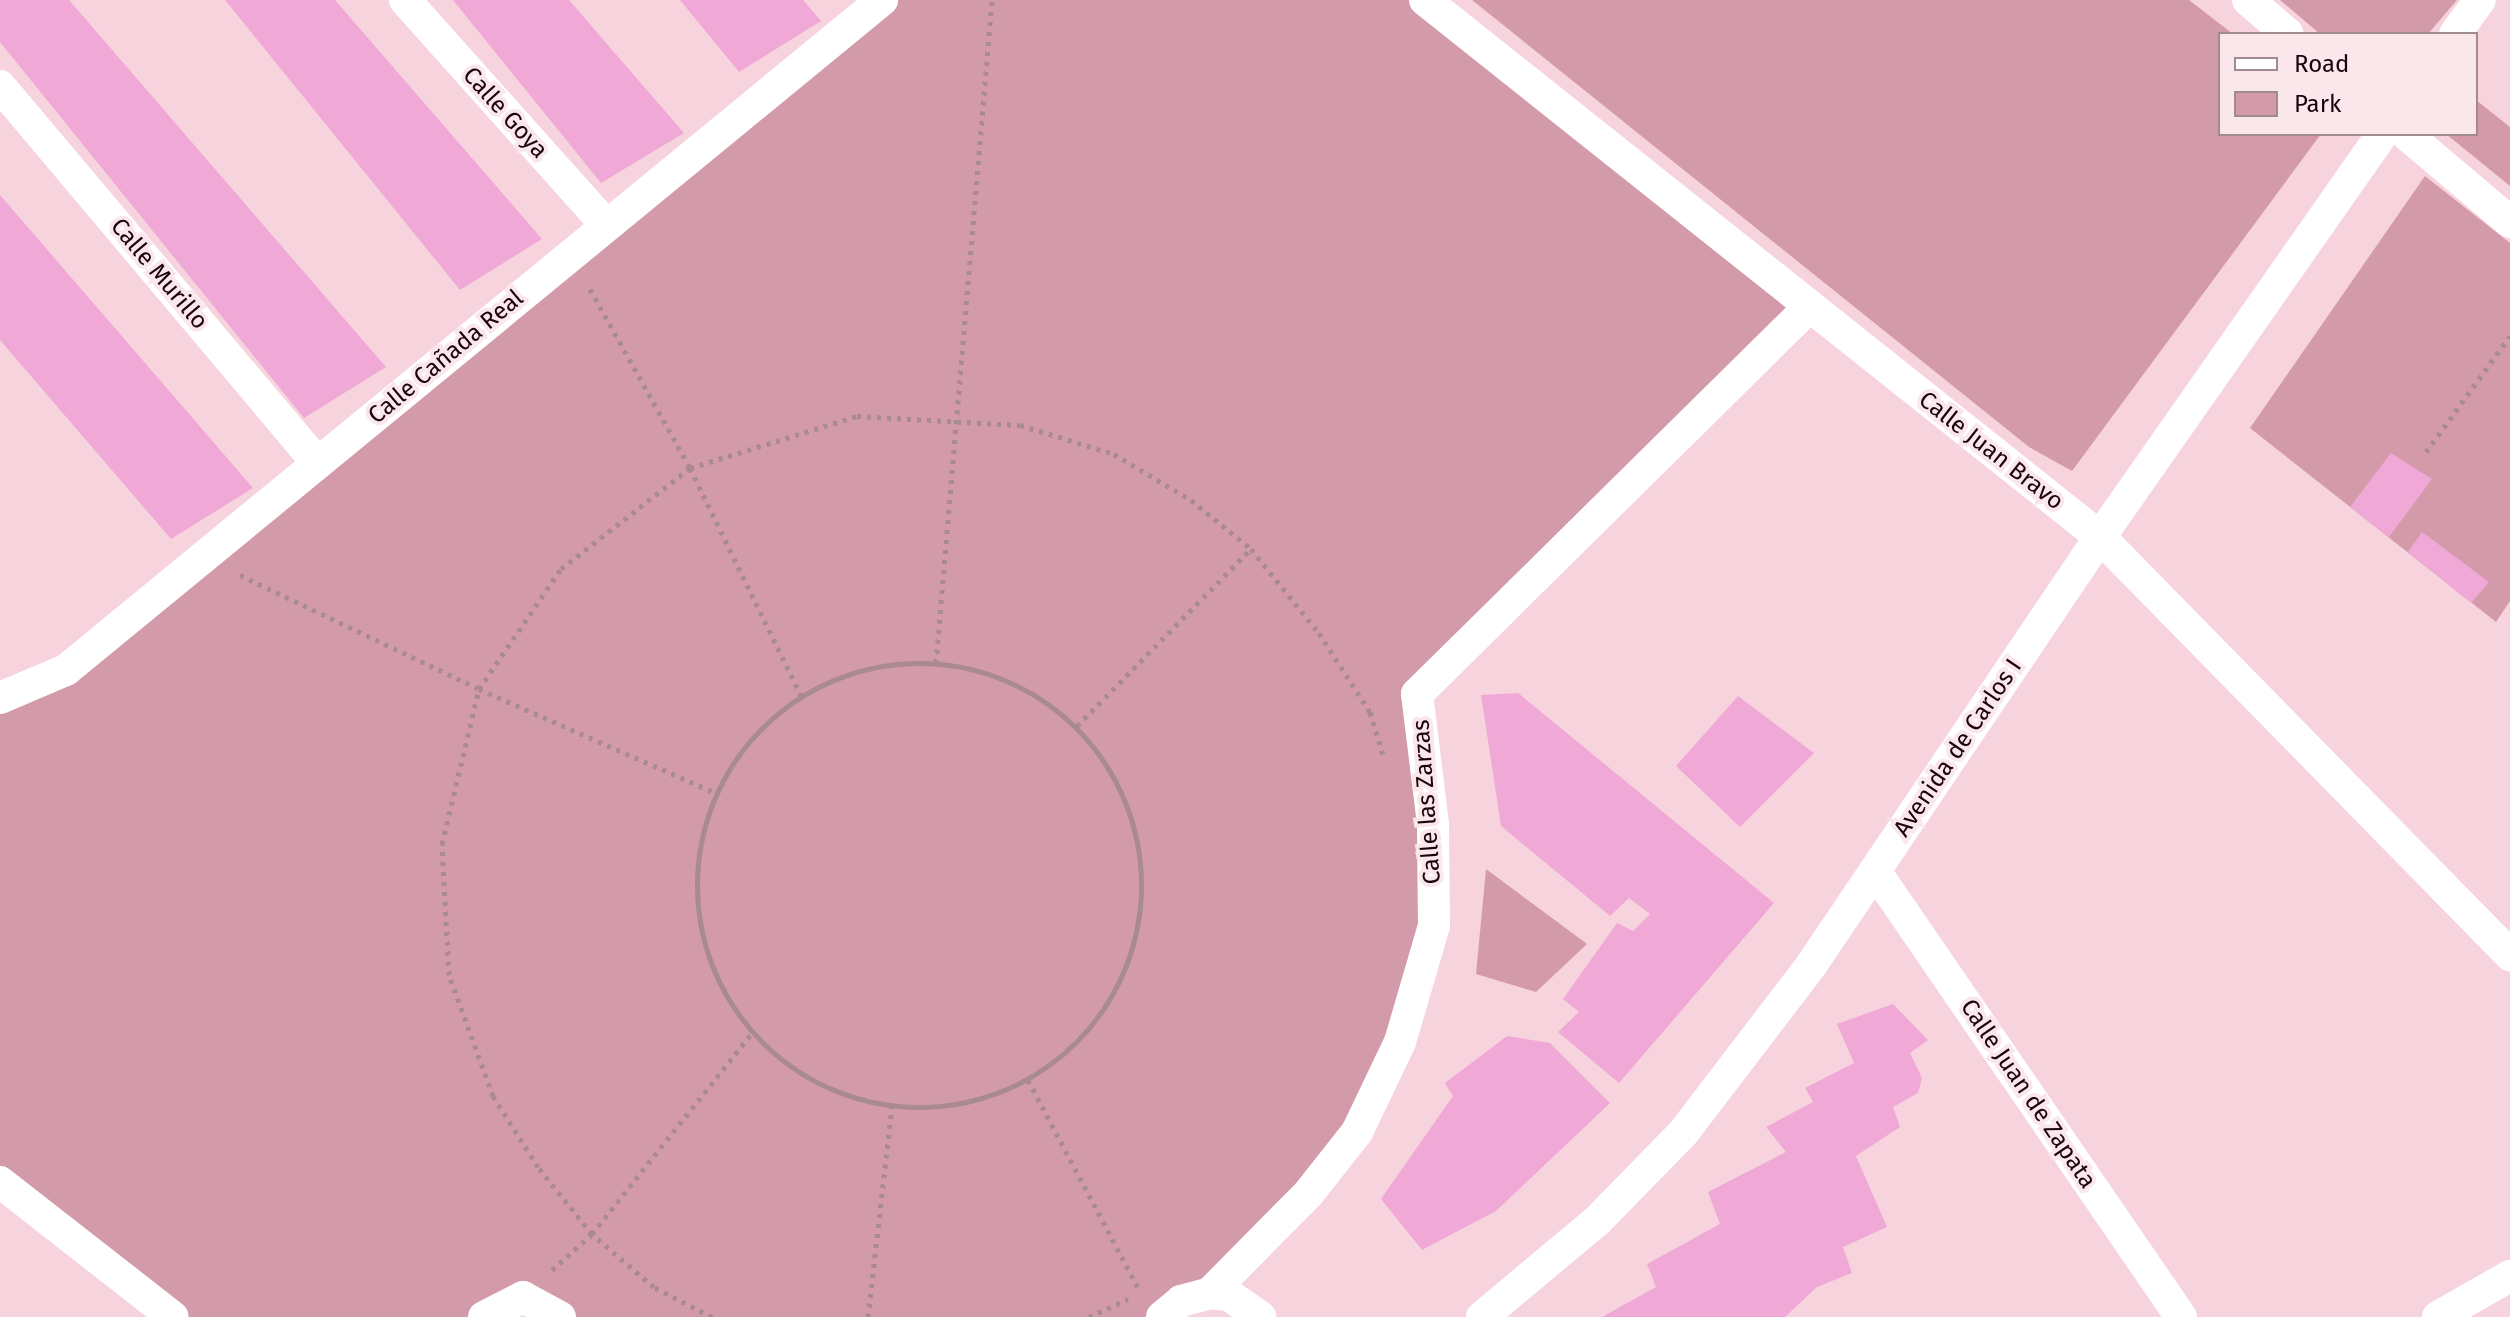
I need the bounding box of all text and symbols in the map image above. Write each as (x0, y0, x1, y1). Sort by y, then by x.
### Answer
legend (2218, 32, 2478, 136)
text: Road (2294, 50, 2349, 78)
street label: Calle Goya (457, 61, 553, 165)
text: Park (2294, 90, 2341, 118)
street label: Calle Murillo (104, 213, 214, 335)
street label: Calle Cañada Real (363, 284, 529, 430)
street label: Calle Juan Bravo (1913, 386, 2069, 516)
street label: Avenida de Carlos I (1888, 654, 2028, 842)
street label: Calle las Zarzas (1407, 719, 1447, 885)
street label: Calle Juan de Zapata (1954, 994, 2102, 1194)

